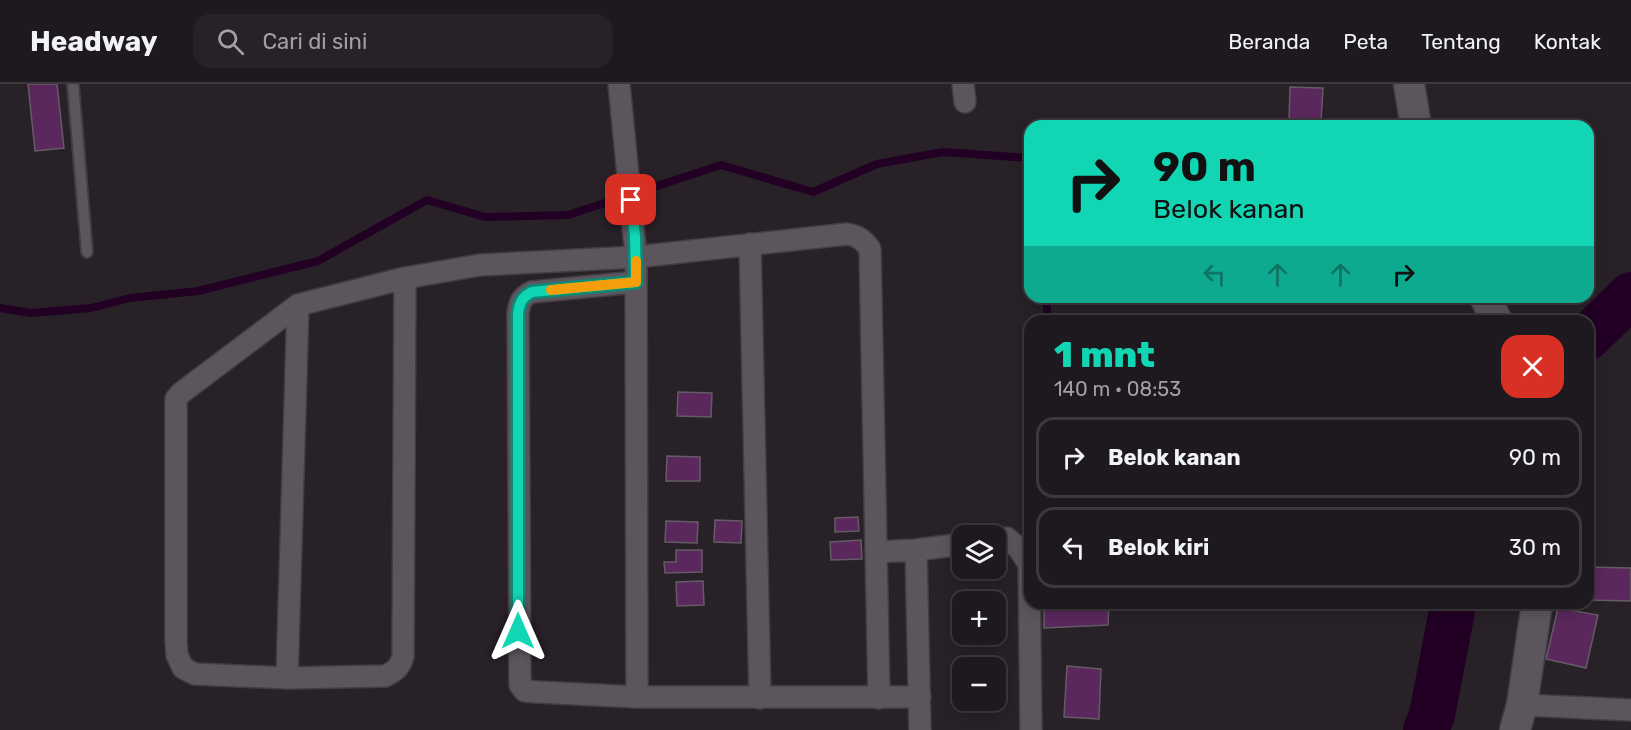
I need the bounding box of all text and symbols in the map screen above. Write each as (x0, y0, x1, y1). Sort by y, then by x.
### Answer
search box (193, 14, 613, 68)
text: Headway (30, 25, 157, 58)
icon: search (214, 25, 247, 58)
text: Cari di sini (262, 28, 367, 55)
text: Beranda (1228, 29, 1310, 54)
text: Peta (1343, 29, 1388, 54)
text: Tentang (1421, 29, 1501, 54)
text: Kontak (1534, 29, 1601, 54)
text: 90 m (1153, 142, 1256, 192)
icon: right (1054, 144, 1132, 222)
pin (605, 174, 656, 225)
icon: arrive (614, 183, 647, 216)
text: Belok kanan (1153, 193, 1305, 225)
icon: left (1198, 258, 1231, 291)
icon: ahead (1261, 258, 1294, 291)
icon: ahead (1324, 258, 1357, 291)
icon: right (1387, 258, 1420, 291)
text: 1 mnt (1054, 333, 1155, 376)
button: close (1501, 335, 1564, 398)
text: 140 m · 08:53 (1054, 377, 1181, 401)
icon: right (1057, 441, 1090, 474)
text: Belok kanan (1108, 444, 1241, 471)
text: 90 m (1509, 444, 1561, 471)
map controls (952, 525, 1006, 711)
button: layers (952, 525, 1006, 579)
icon: left (1057, 531, 1090, 564)
text: Belok kiri (1108, 534, 1209, 561)
text: 30 m (1509, 534, 1561, 561)
button: + (952, 591, 1006, 645)
position arrow (486, 599, 550, 663)
button: − (952, 657, 1006, 711)

